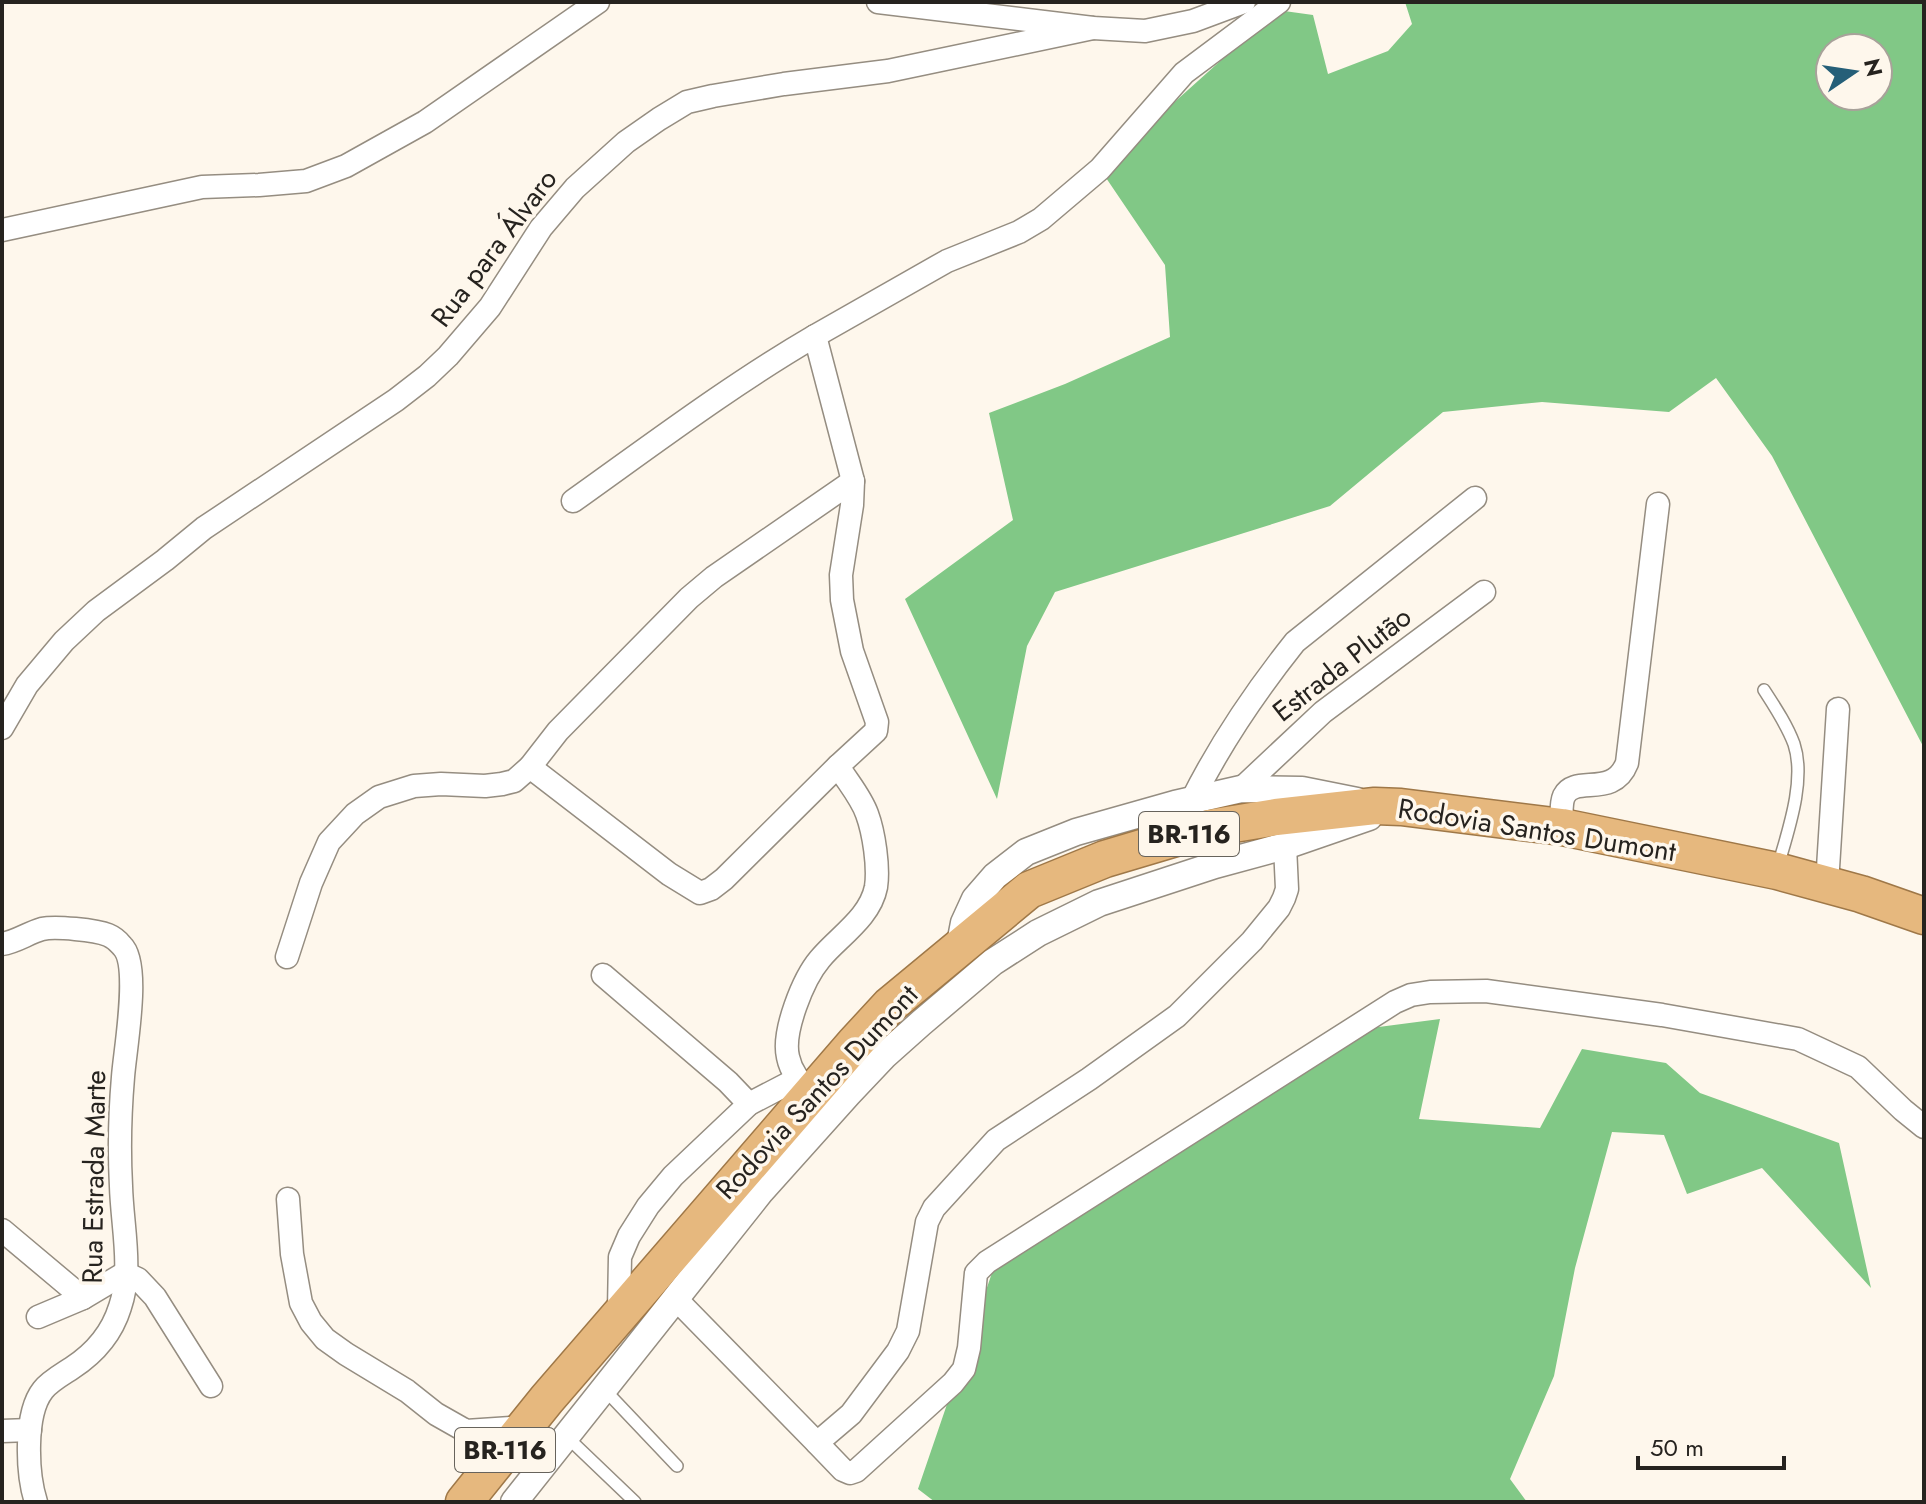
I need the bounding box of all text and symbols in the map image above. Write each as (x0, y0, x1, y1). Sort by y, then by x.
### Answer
north arrow (1814, 32, 1894, 112)
text: N (1856, 55, 1891, 80)
street label: Rua para Álvaro (421, 160, 567, 336)
street label: Estrada Plutão (1264, 597, 1420, 731)
street label: Rodovia Santos Dumont (1395, 788, 1679, 872)
road number: BR-116 (1139, 812, 1239, 856)
street label: Rodovia Santos Dumont (706, 975, 928, 1209)
street label: Rua Estrada Marte (72, 1070, 116, 1284)
scale bar (1638, 1420, 1784, 1470)
road number: BR-116 (455, 1428, 555, 1472)
text: 50 m (1650, 1430, 1704, 1465)

